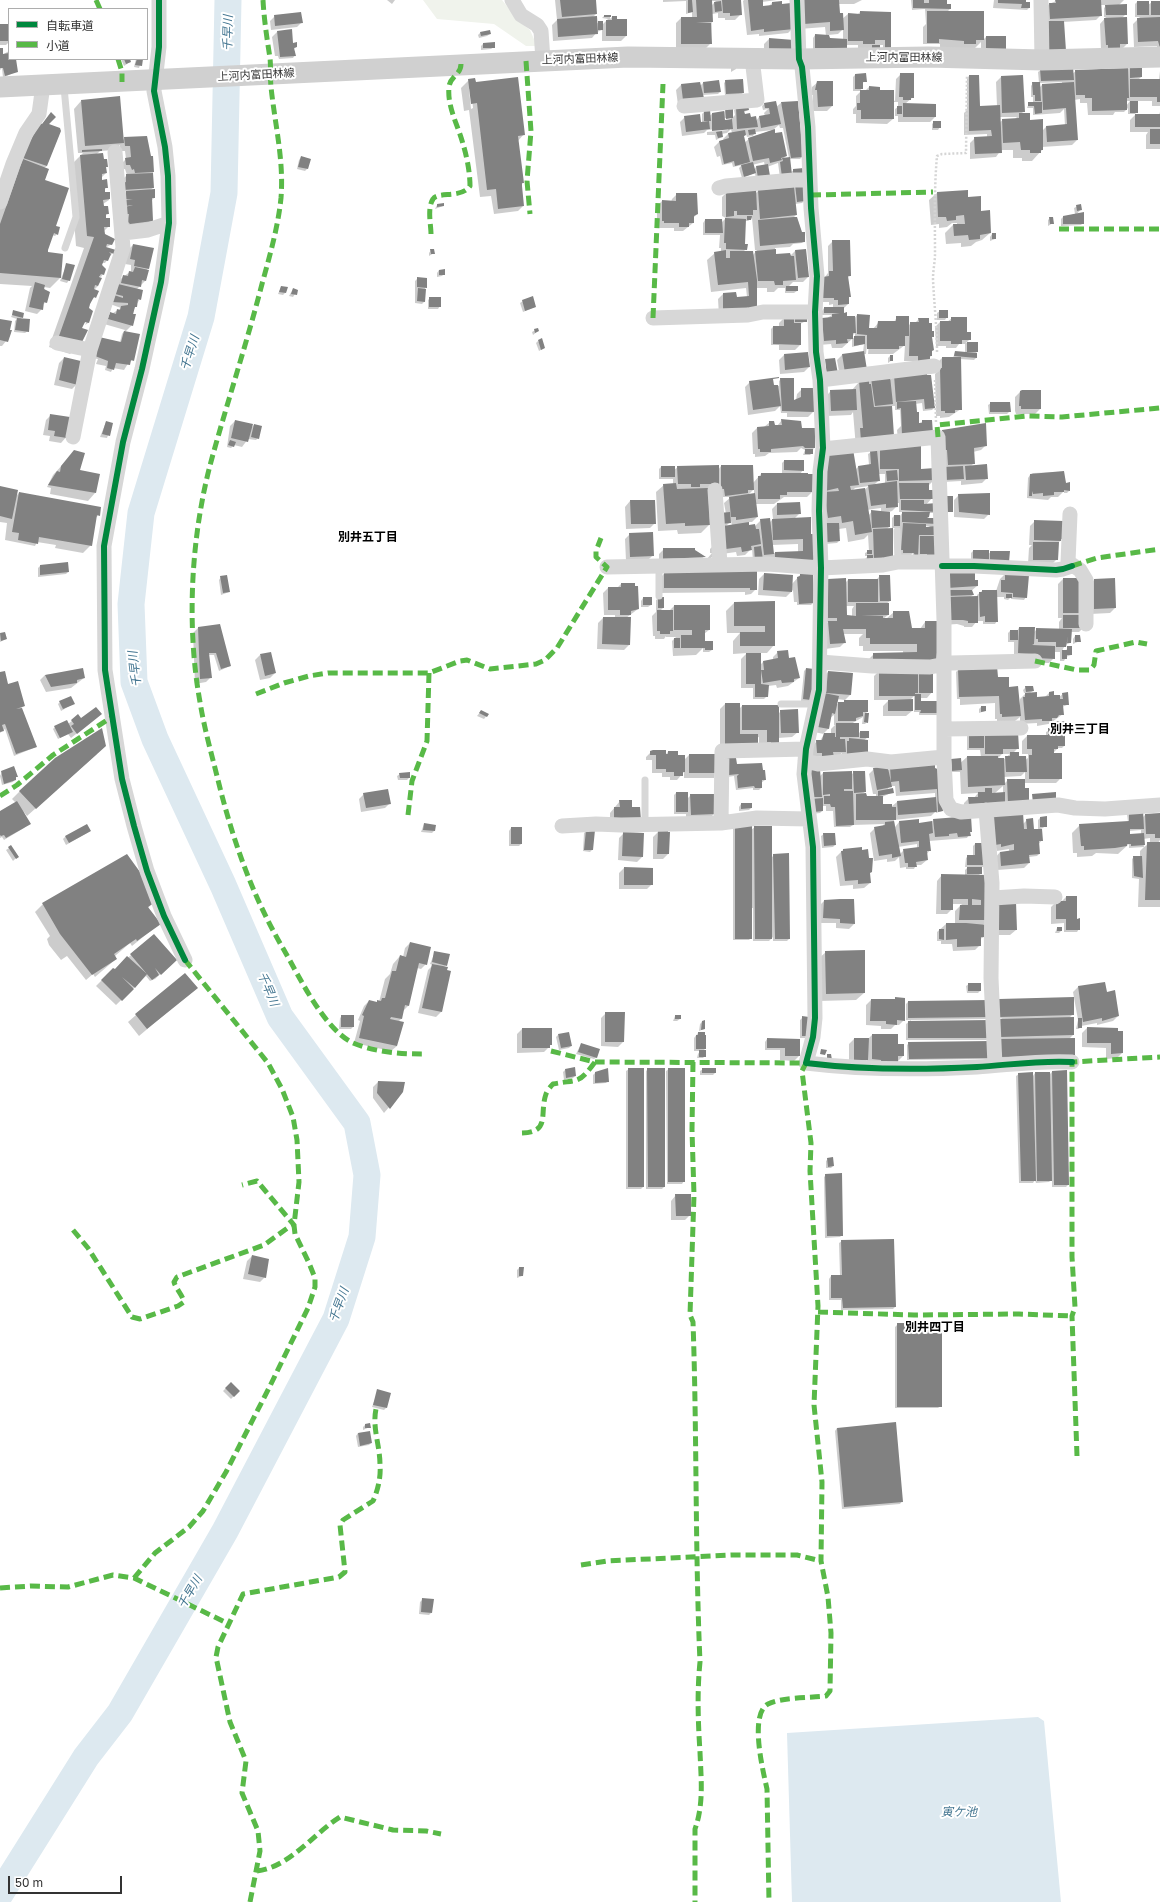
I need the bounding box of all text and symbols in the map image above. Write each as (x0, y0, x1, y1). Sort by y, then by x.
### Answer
legend (8, 8, 148, 60)
water label: 千早川 (220, 15, 236, 51)
text: 自転車道 (46, 18, 94, 33)
text: 小道 (46, 38, 70, 53)
street label: 上河内富田林線 (541, 51, 619, 67)
street label: 上河内富田林線 (866, 51, 942, 65)
street label: 上河内富田林線 (217, 66, 295, 84)
water label: 千早川 (178, 334, 202, 372)
district label: 別井五丁目 (338, 530, 398, 544)
water label: 千早川 (126, 650, 144, 688)
district label: 別井三丁目 (1050, 722, 1110, 736)
water label: 千早川 (254, 970, 282, 1008)
water label: 千早川 (326, 1286, 352, 1324)
district label: 別井四丁目 (905, 1320, 965, 1334)
water label: 千早川 (175, 1573, 205, 1611)
water label: 寅ケ池 (941, 1805, 977, 1819)
scale bar (10, 1868, 124, 1894)
text: 50 m (15, 1875, 43, 1890)

